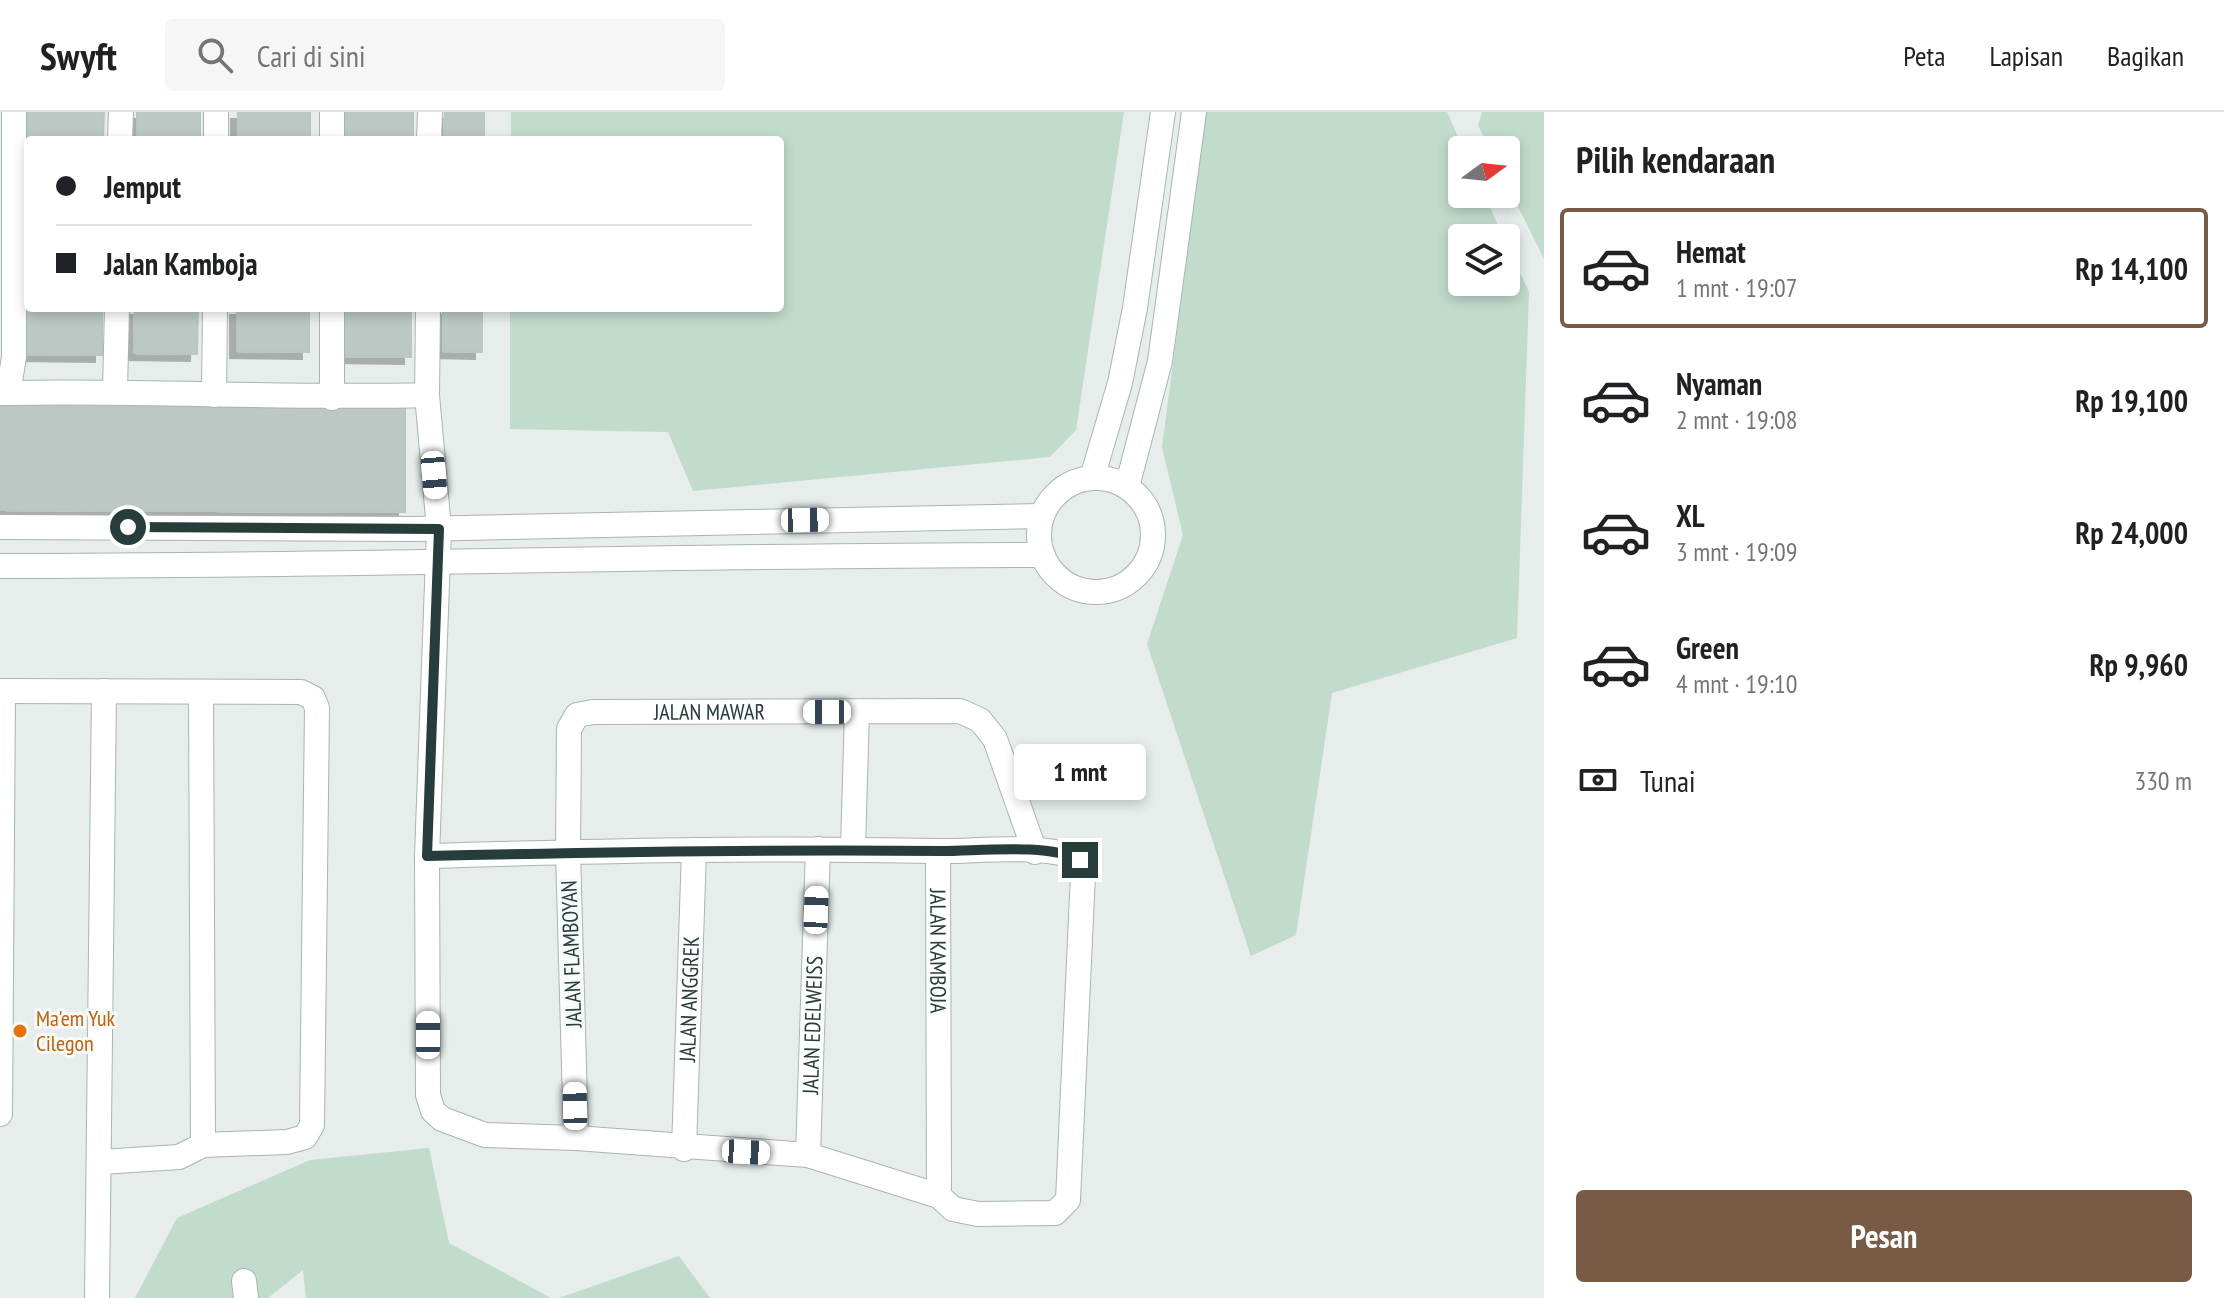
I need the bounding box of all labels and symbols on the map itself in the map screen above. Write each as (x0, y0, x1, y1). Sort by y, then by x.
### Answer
north arrow (1448, 136, 1520, 208)
car (420, 450, 448, 500)
car (781, 508, 829, 532)
route start (110, 509, 146, 545)
street label: JALAN MAWAR (653, 698, 765, 726)
car (803, 700, 851, 724)
callout: 1 mnt (1014, 744, 1146, 800)
route end (1062, 842, 1098, 878)
street label: JALAN FLAMBOYAN (554, 880, 588, 1029)
car (803, 886, 829, 934)
street label: JALAN KAMBOJA (924, 888, 952, 1014)
street label: JALAN ANGGREK (673, 935, 705, 1064)
street label: JALAN EDELWEISS (796, 955, 828, 1096)
place label: Ma'em Yuk Cilegon (36, 1004, 116, 1057)
car (416, 1011, 440, 1059)
marker: Ma'em Yuk Cilegon (11, 1022, 29, 1040)
car (563, 1082, 587, 1130)
car (721, 1139, 771, 1165)

